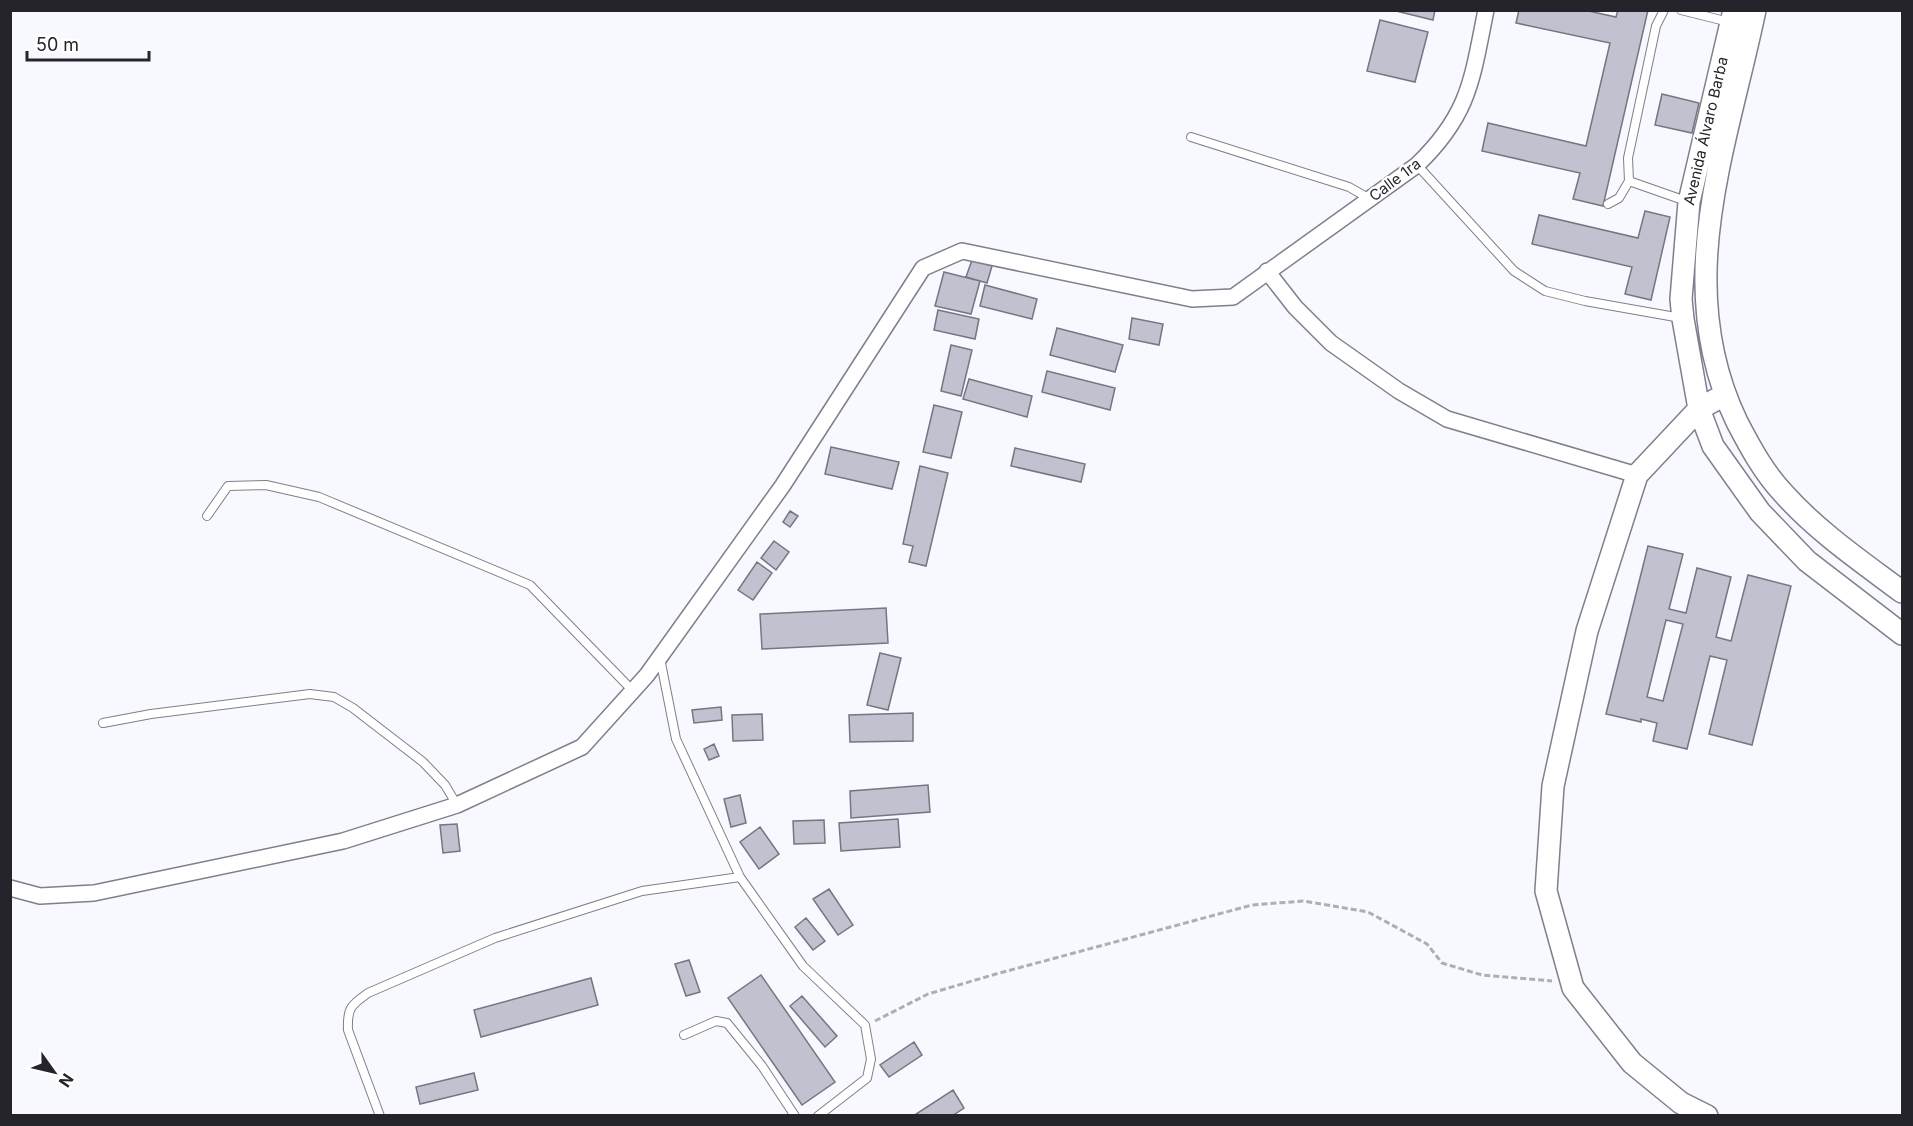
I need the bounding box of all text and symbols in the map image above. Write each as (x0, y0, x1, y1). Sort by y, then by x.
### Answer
scale bar (27, 24, 148, 62)
text: 50 m (36, 34, 79, 55)
street label: Avenida Álvaro Barba (1679, 55, 1732, 207)
street label: Calle 1ra (1365, 154, 1424, 205)
north arrow (24, 1042, 84, 1102)
text: N (55, 1070, 78, 1091)

